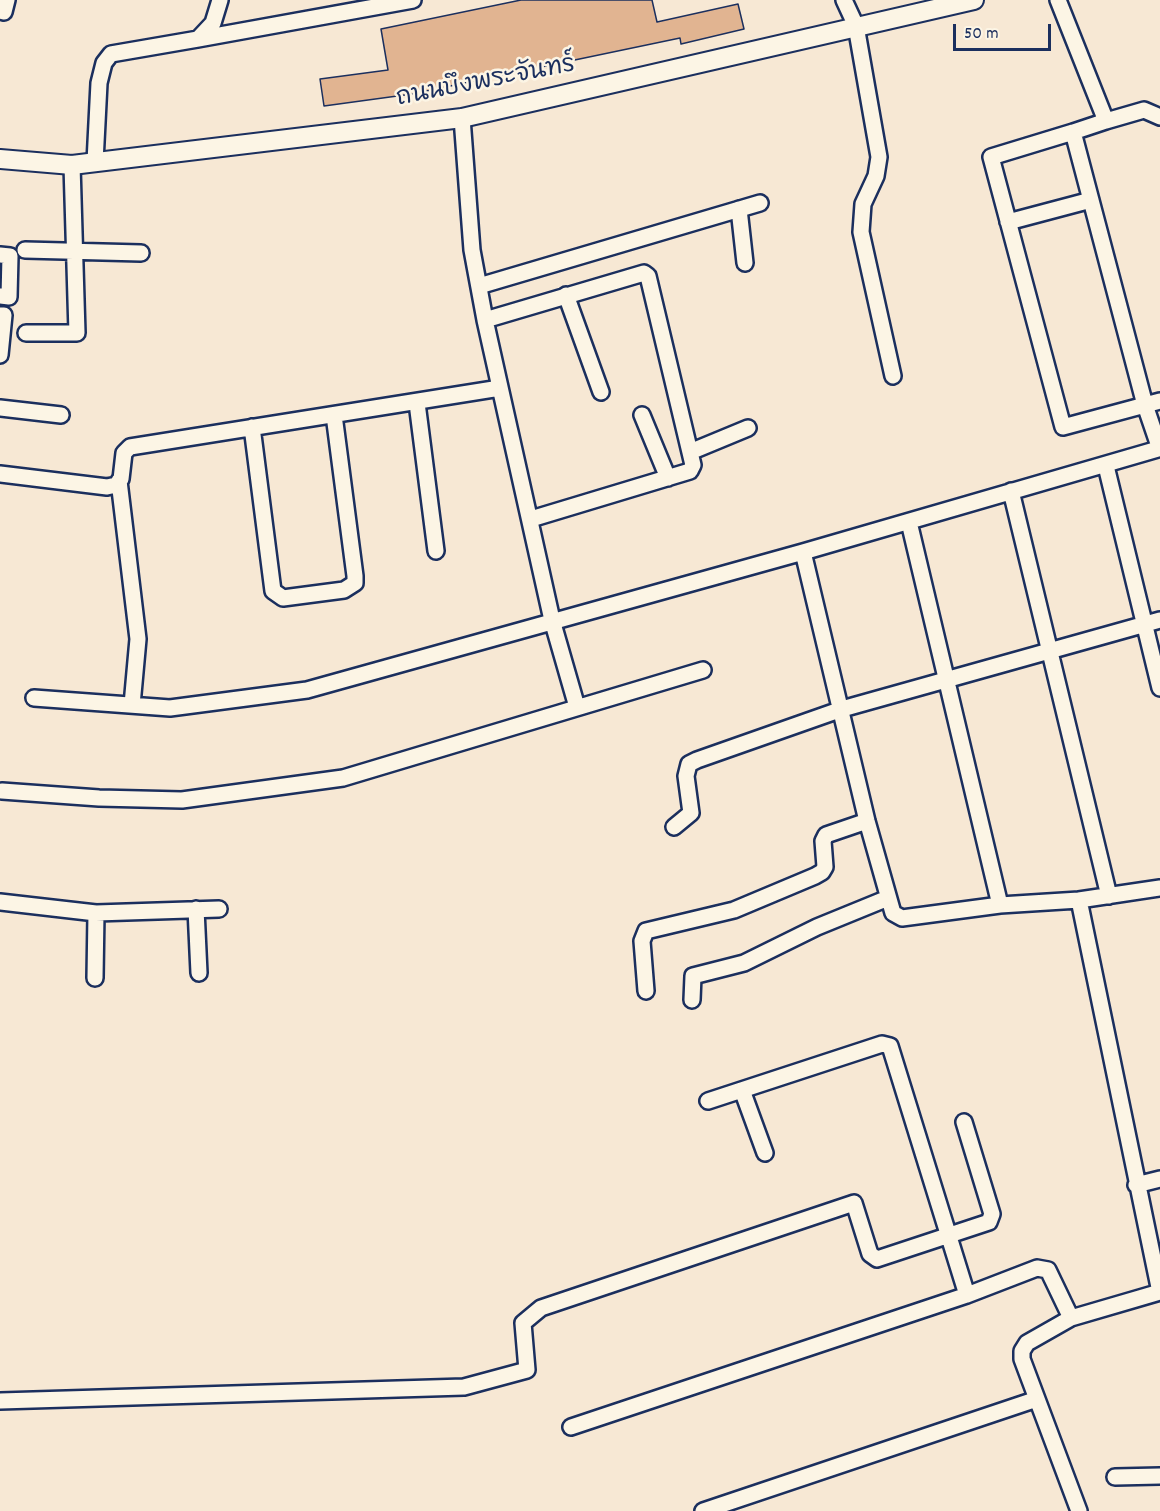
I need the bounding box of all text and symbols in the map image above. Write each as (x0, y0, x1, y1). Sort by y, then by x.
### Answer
scale bar (956, 12, 1054, 50)
text: 50 m (964, 22, 999, 47)
street label: ถนนบึงพระจันทร์ (394, 53, 578, 115)

